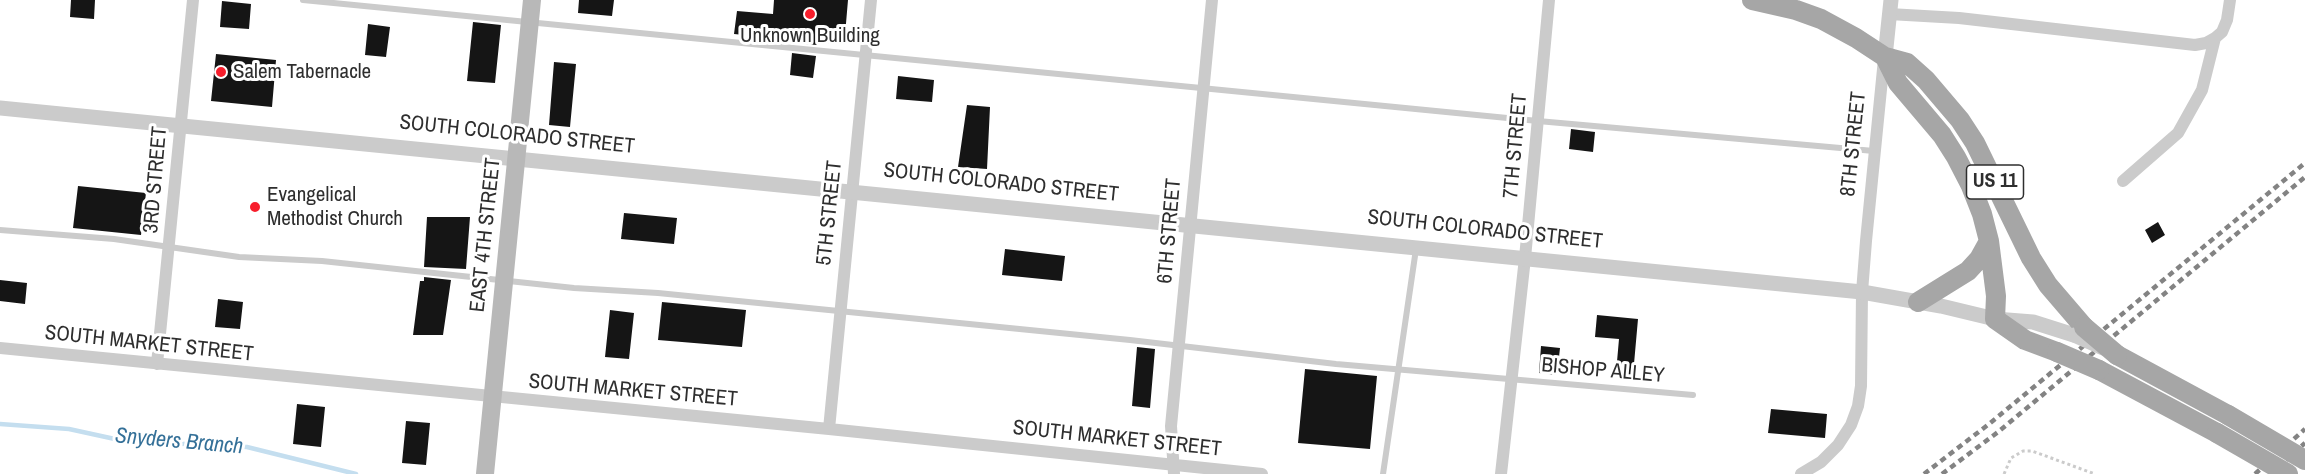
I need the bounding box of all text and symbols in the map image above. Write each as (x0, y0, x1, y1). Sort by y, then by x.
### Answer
marker: Unknown Building (803, 7, 817, 21)
place label: Unknown Building (740, 23, 880, 49)
place label: Salem Tabernacle (233, 59, 371, 85)
marker: Salem Tabernacle (214, 65, 228, 79)
street label: 8TH STREET (1836, 90, 1872, 198)
street label: 7TH STREET (1499, 92, 1533, 200)
street label: SOUTH COLORADO STREET (398, 110, 636, 160)
street label: 3RD STREET (139, 126, 173, 234)
street label: EAST 4TH STREET (465, 157, 507, 313)
street label: SOUTH COLORADO STREET (882, 158, 1120, 208)
street label: 5TH STREET (812, 159, 848, 267)
road number: US 11 (1966, 165, 2024, 199)
street label: 6TH STREET (1153, 177, 1187, 285)
place label: Evangelical Methodist Church (267, 182, 403, 232)
marker: Evangelical Methodist Church (248, 200, 262, 214)
street label: SOUTH COLORADO STREET (1366, 205, 1604, 255)
street label: SOUTH MARKET STREET (43, 321, 255, 367)
street label: BISHOP ALLEY (1540, 353, 1666, 389)
street label: SOUTH MARKET STREET (528, 369, 738, 413)
street label: SOUTH MARKET STREET (1011, 416, 1223, 462)
water label: Snyders Branch (114, 423, 244, 461)

